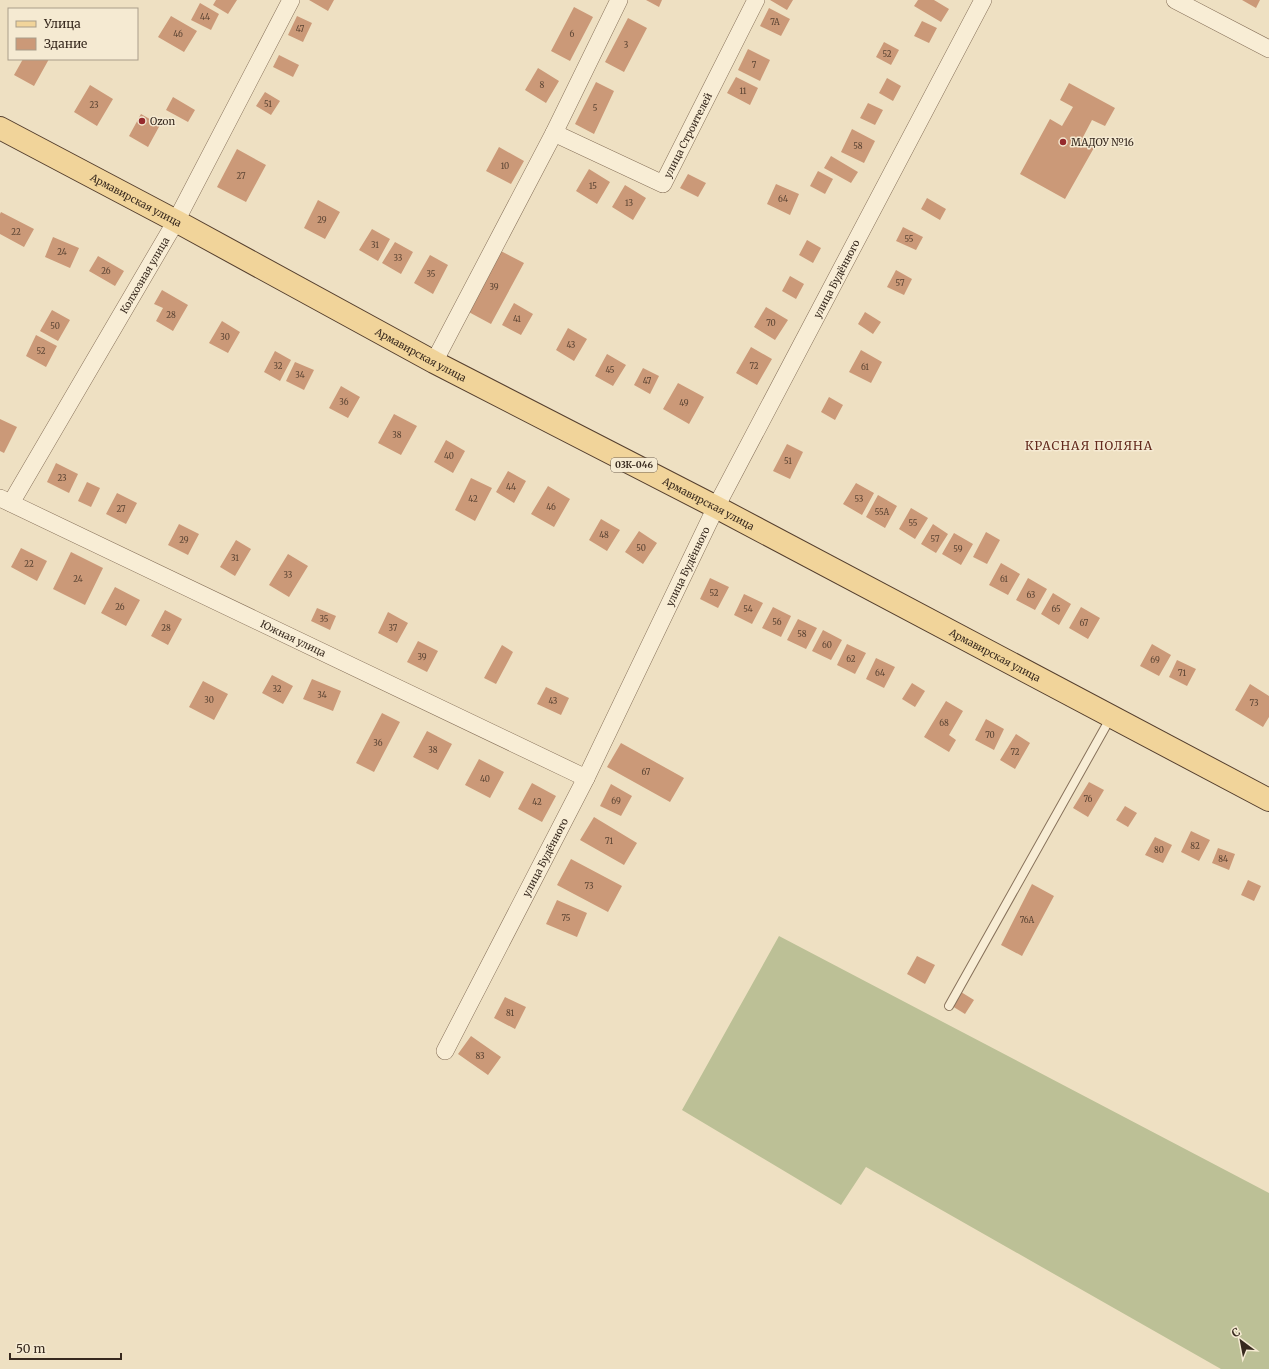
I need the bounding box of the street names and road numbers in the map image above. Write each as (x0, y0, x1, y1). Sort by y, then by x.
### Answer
street label: улица Строителей (661, 91, 715, 180)
street label: Армавирская улица (87, 170, 184, 230)
street label: Колхозная улица (117, 234, 173, 316)
street label: улица Будённого (811, 237, 863, 320)
street label: Армавирская улица (372, 325, 469, 385)
road number: 03К-046 (611, 458, 657, 472)
street label: Армавирская улица (660, 474, 757, 533)
street label: улица Будённого (663, 524, 713, 609)
street label: Южная улица (258, 617, 328, 660)
street label: Армавирская улица (946, 625, 1043, 685)
street label: улица Будённого (520, 816, 571, 899)

